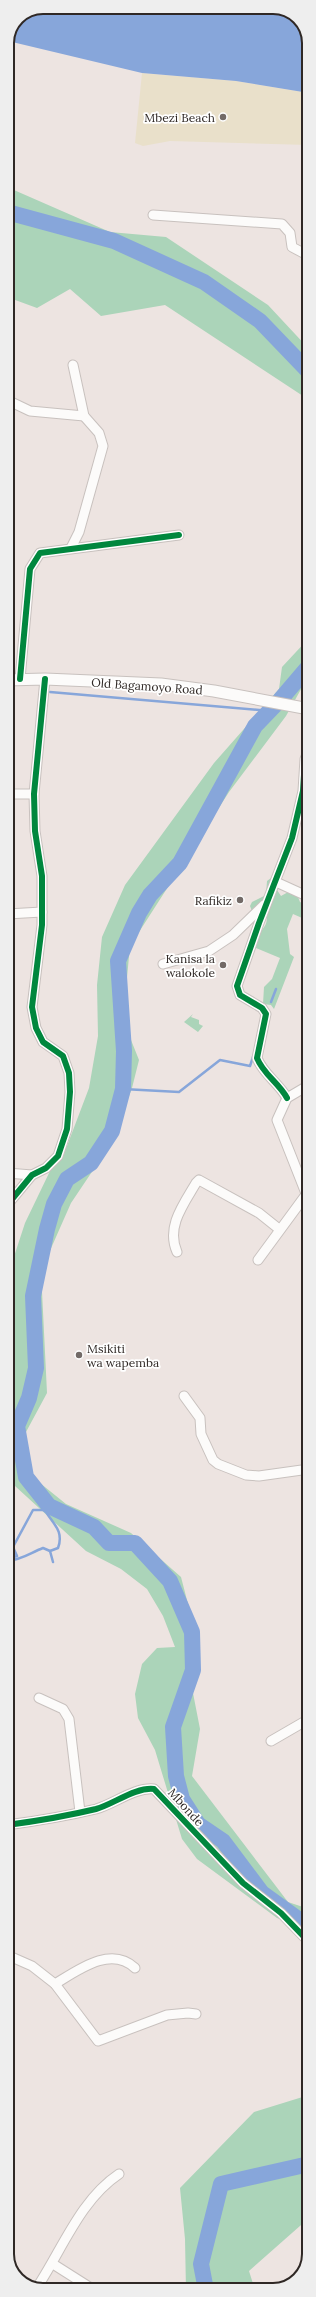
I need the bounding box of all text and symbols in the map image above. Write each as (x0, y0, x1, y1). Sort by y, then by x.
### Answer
place label: Mbezi Beach (144, 110, 215, 125)
marker: Mbezi Beach (218, 112, 228, 122)
street label: Old Bagamoyo Road (91, 675, 203, 697)
place label: Rafikiz (195, 893, 232, 908)
marker: Rafikiz (235, 895, 245, 905)
place label: Kanisa la walokole (166, 951, 215, 980)
marker: Kanisa la walokole (218, 960, 228, 970)
place label: Msikiti wa wapemba (87, 1341, 159, 1370)
marker: Msikiti wa wapemba (74, 1350, 84, 1360)
street label: Mbonde (165, 1785, 207, 1829)

